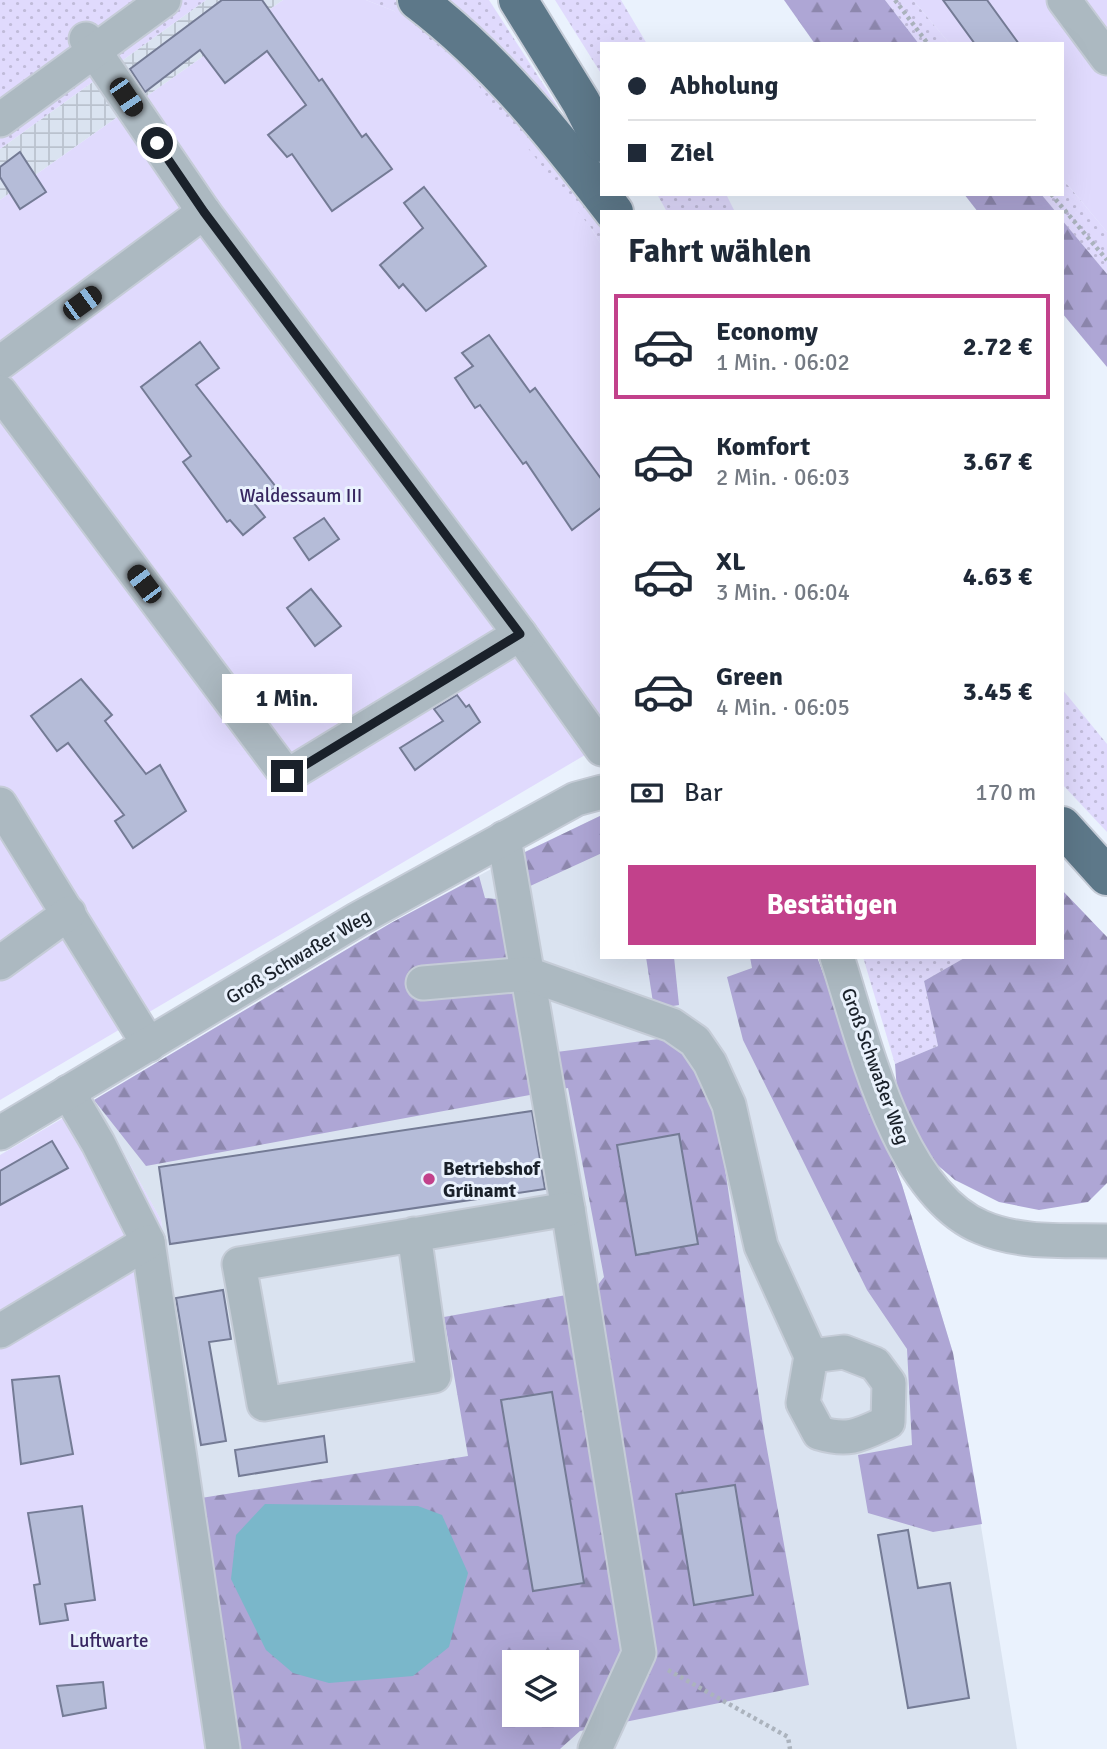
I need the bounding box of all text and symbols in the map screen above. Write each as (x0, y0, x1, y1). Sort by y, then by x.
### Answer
text: Abholung (670, 70, 778, 102)
car (106, 74, 147, 120)
route start (141, 127, 173, 159)
text: Ziel (670, 137, 714, 169)
text: Fahrt wählen (628, 232, 812, 271)
car (59, 282, 106, 324)
icon: car (632, 315, 695, 378)
text: Economy (716, 316, 818, 348)
text: 2.72 € (963, 331, 1032, 363)
text: 1 Min. · 06:02 (716, 348, 850, 377)
icon: car (632, 430, 695, 493)
text: Komfort (716, 431, 810, 463)
text: 3.67 € (963, 446, 1032, 478)
text: 2 Min. · 06:03 (716, 463, 850, 492)
park label: Waldessaum III (240, 484, 362, 508)
icon: car (632, 545, 695, 608)
text: XL (716, 546, 746, 578)
car (123, 561, 166, 607)
text: 4.63 € (963, 561, 1032, 593)
text: 3 Min. · 06:04 (716, 578, 850, 607)
icon: car (632, 660, 695, 723)
text: Green (716, 661, 783, 693)
callout: 1 Min. (222, 674, 352, 724)
text: 3.45 € (963, 676, 1032, 708)
text: 1 Min. (256, 684, 318, 713)
text: 4 Min. · 06:05 (716, 693, 850, 722)
route end (271, 760, 303, 792)
icon: cash (628, 774, 666, 812)
text: Bar (684, 777, 722, 809)
text: 170 m (975, 778, 1036, 807)
button: Bestätigen (628, 865, 1036, 945)
street label: Groß Schwaßer Weg (222, 904, 375, 1010)
street label: Groß Schwaßer Weg (836, 985, 915, 1148)
place label: Betriebshof Grünamt (443, 1157, 541, 1203)
marker: Betriebshof Grünamt (421, 1171, 437, 1187)
park label: Luftwarte (70, 1629, 148, 1653)
map controls (502, 1650, 579, 1727)
button: layers (502, 1650, 579, 1727)

